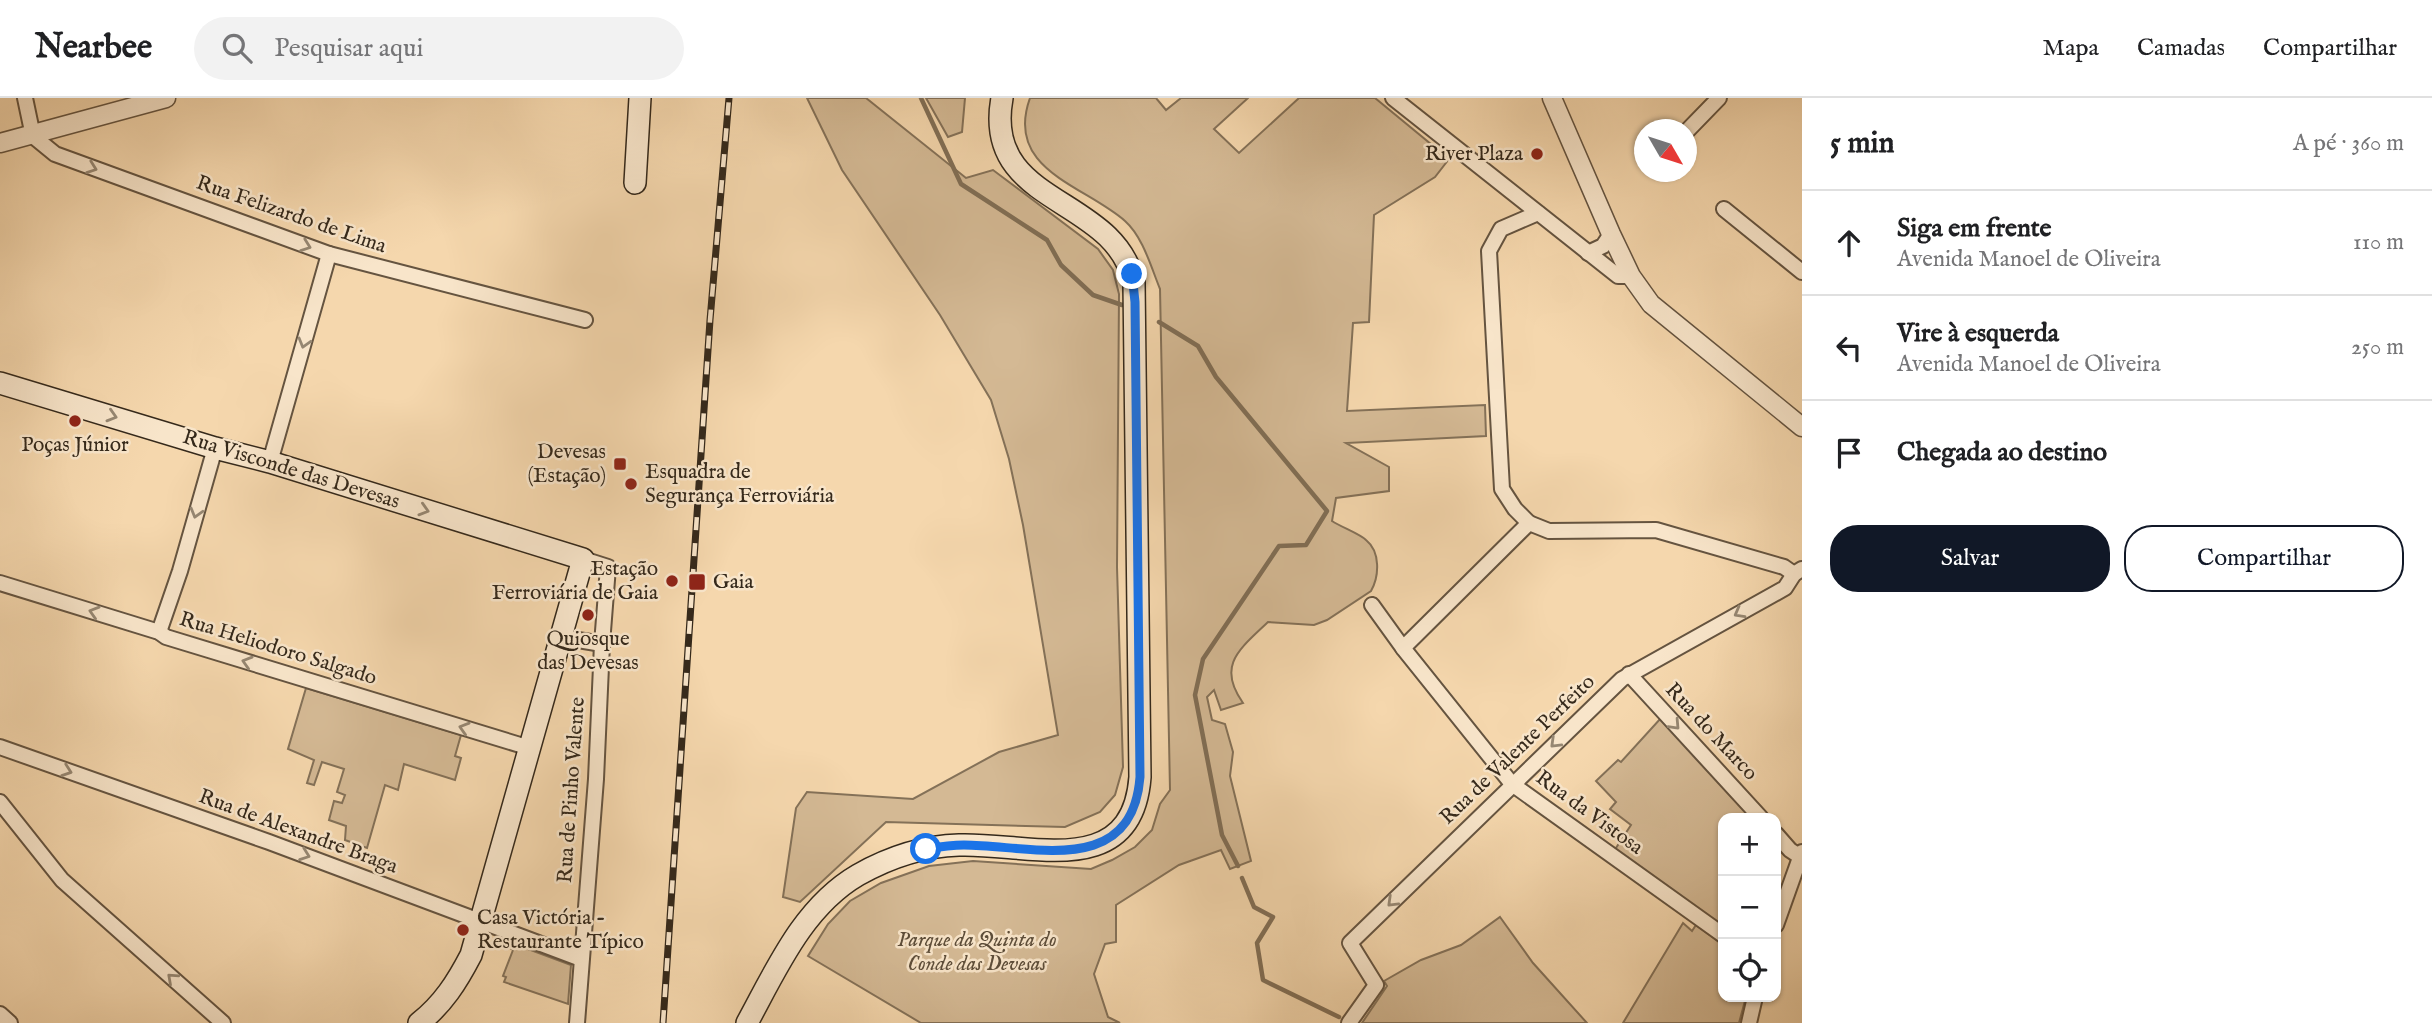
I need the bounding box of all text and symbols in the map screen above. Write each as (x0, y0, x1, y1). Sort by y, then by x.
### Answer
search box (194, 17, 684, 80)
text: Nearbee (35, 27, 152, 69)
icon: search (218, 29, 256, 67)
text: Pesquisar aqui (274, 32, 423, 65)
text: Mapa (2043, 33, 2099, 64)
text: Camadas (2137, 33, 2225, 64)
text: Compartilhar (2263, 33, 2397, 64)
north arrow (1634, 119, 1697, 182)
text: 5 min (1830, 125, 1895, 163)
text: A pé · 360 m (2293, 129, 2404, 158)
place label: River Plaza (1425, 141, 1524, 168)
marker: River Plaza (1529, 146, 1545, 162)
one-way arrow (86, 159, 98, 173)
street label: Rua Felizardo de Lima (192, 170, 391, 261)
text: Siga em frente (1897, 212, 2052, 245)
icon: ahead (1830, 224, 1868, 262)
text: 110 m (2353, 228, 2404, 257)
one-way arrow (300, 237, 312, 251)
text: Avenida Manoel de Oliveira (1897, 245, 2161, 274)
route end (1116, 258, 1147, 289)
text: Vire à esquerda (1897, 317, 2059, 350)
icon: left (1830, 329, 1868, 367)
text: 250 m (2351, 333, 2404, 362)
one-way arrow (298, 337, 312, 349)
text: Avenida Manoel de Oliveira (1897, 350, 2161, 379)
one-way arrow (106, 408, 118, 423)
marker: Poças Júnior (67, 413, 83, 429)
street label: Rua Visconde das Devesas (179, 424, 403, 516)
place label: Poças Júnior (21, 432, 129, 459)
icon: arrive (1830, 434, 1868, 472)
text: Chegada ao destino (1897, 436, 2107, 469)
place label: Devesas (Estação) (528, 439, 606, 490)
marker: Devesas (Estação) (612, 456, 628, 472)
place label: Esquadra de Segurança Ferroviária (645, 459, 835, 510)
marker: Esquadra de Segurança Ferroviária (623, 476, 639, 492)
one-way arrow (418, 501, 430, 516)
one-way arrow (190, 507, 205, 519)
button: Salvar (1830, 525, 2110, 592)
button: Compartilhar (2124, 525, 2404, 592)
place label: Estação Ferroviária de Gaia (492, 556, 659, 607)
place label: Gaia (713, 569, 754, 596)
marker: Gaia (687, 572, 707, 592)
marker: Estação Ferroviária de Gaia (664, 573, 680, 589)
one-way arrow (1734, 605, 1747, 618)
one-way arrow (88, 606, 100, 621)
street label: Rua Heliodoro Salgado (176, 606, 380, 692)
marker: Quiosque das Devesas (580, 607, 596, 623)
place label: Quiosque das Devesas (537, 626, 639, 677)
one-way arrow (241, 656, 254, 670)
street label: Rua de Valente Perfeito (1435, 669, 1601, 831)
street label: Rua do Marco (1659, 677, 1763, 787)
street label: Rua de Pinho Valente (552, 696, 592, 884)
one-way arrow (1667, 717, 1680, 730)
one-way arrow (459, 722, 471, 737)
one-way arrow (1550, 734, 1563, 747)
one-way arrow (61, 763, 73, 777)
street label: Rua da Vistosa (1530, 765, 1649, 862)
street label: Rua de Alexandre Braga (195, 783, 402, 881)
map controls (1718, 813, 1781, 1002)
button: + (1718, 813, 1781, 876)
route start (910, 833, 941, 864)
one-way arrow (298, 847, 310, 861)
button: − (1718, 876, 1781, 939)
one-way arrow (1387, 893, 1400, 906)
place label: Casa Victória - Restaurante Típico (477, 905, 644, 956)
marker: Casa Victória - Restaurante Típico (455, 922, 471, 938)
park label: Parque da Quinta do Conde das Devesas (897, 927, 1057, 978)
button: locate (1718, 939, 1781, 1002)
one-way arrow (167, 973, 180, 986)

